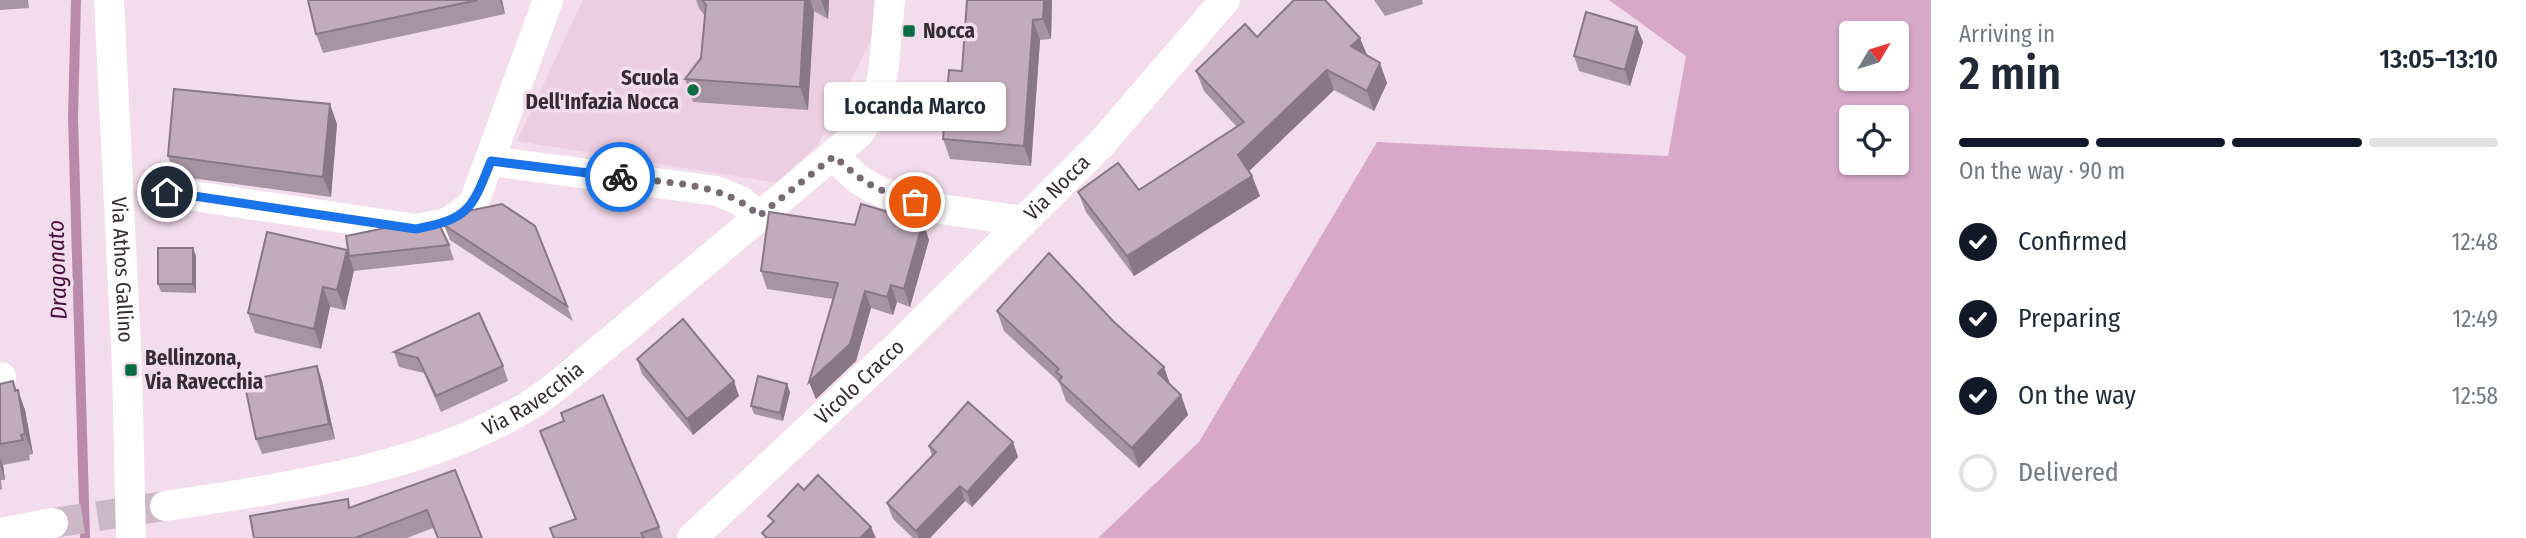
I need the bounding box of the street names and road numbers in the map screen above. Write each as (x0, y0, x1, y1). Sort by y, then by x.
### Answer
street label: Via Nocca (1019, 149, 1096, 226)
street label: Via Athos Gallino (106, 196, 139, 343)
street label: Vicolo Cracco (809, 334, 910, 430)
street label: Via Ravecchia (478, 356, 589, 441)

